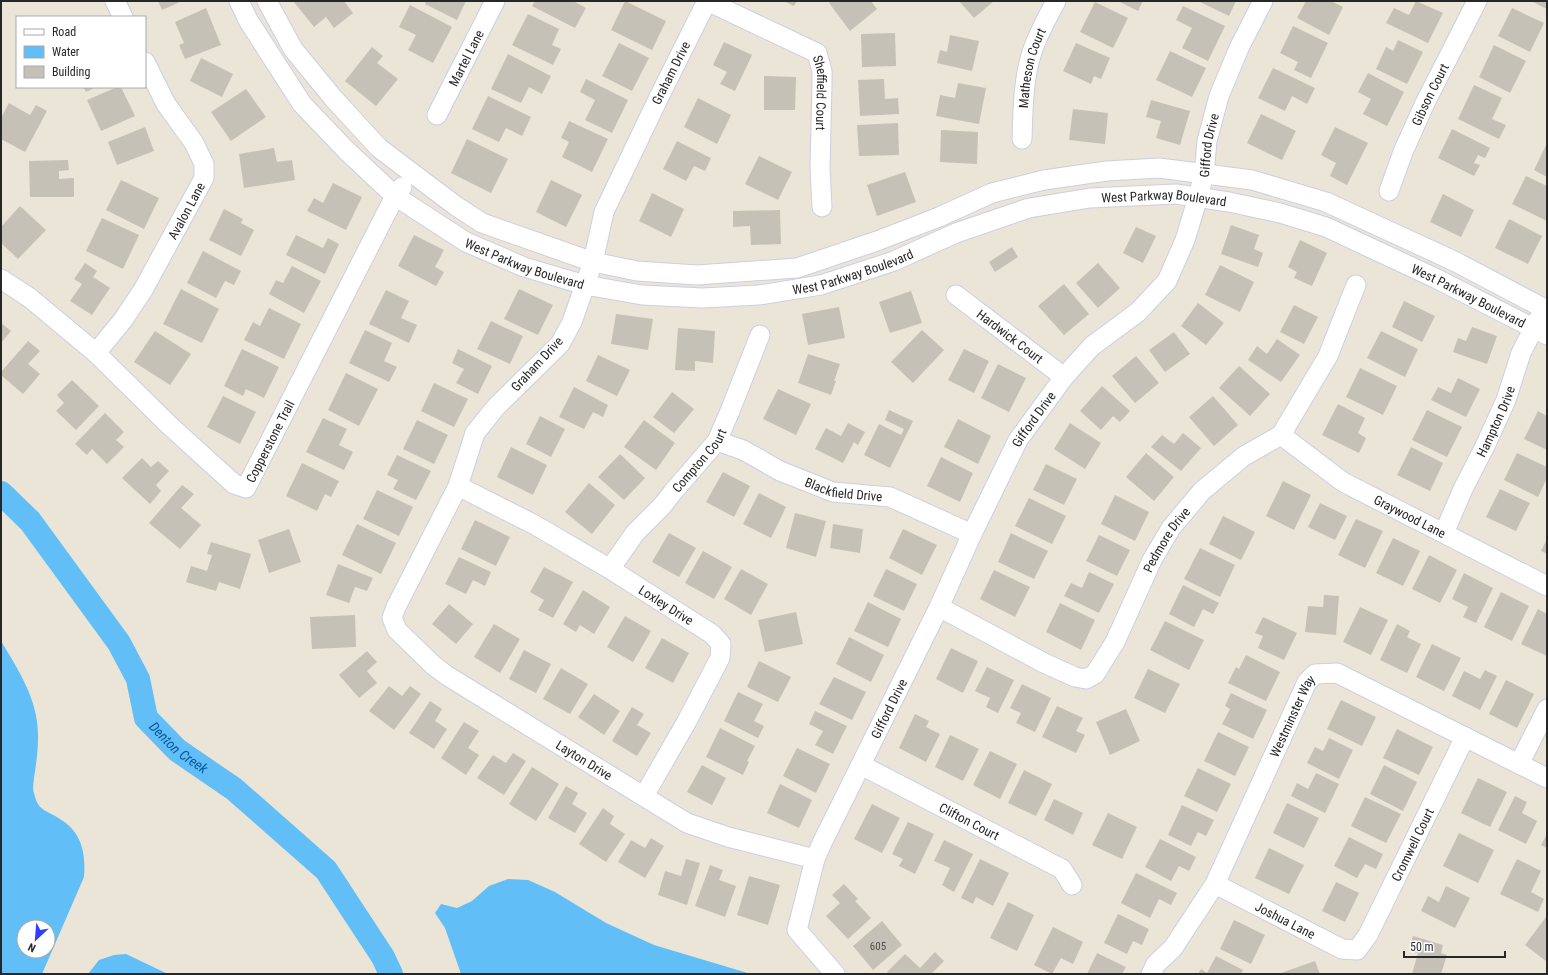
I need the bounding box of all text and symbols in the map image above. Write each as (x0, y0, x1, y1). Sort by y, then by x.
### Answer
legend (16, 16, 146, 88)
text: Road (52, 25, 76, 39)
street label: Matheson Court (1016, 25, 1049, 109)
street label: Martel Lane (445, 27, 487, 89)
street label: Graham Drive (649, 39, 693, 107)
text: Water (52, 45, 80, 59)
street label: Sheffield Court (810, 53, 830, 131)
street label: Gibson Court (1408, 61, 1451, 128)
text: Building (52, 65, 90, 79)
street label: Gifford Drive (1196, 112, 1222, 178)
street label: Avalon Lane (165, 180, 208, 242)
street label: West Parkway Boulevard (1101, 187, 1228, 209)
street label: West Parkway Boulevard (463, 235, 586, 292)
street label: West Parkway Boulevard (791, 246, 915, 297)
street label: West Parkway Boulevard (1409, 261, 1528, 330)
street label: Hardwick Court (974, 306, 1046, 366)
street label: Graham Drive (508, 334, 566, 394)
street label: Hampton Drive (1473, 384, 1517, 459)
street label: Gifford Drive (1008, 388, 1058, 449)
street label: Copperstone Trail (243, 398, 297, 485)
street label: Compton Court (669, 426, 729, 495)
street label: Blackfield Drive (803, 474, 883, 504)
street label: Graywood Lane (1372, 492, 1448, 541)
street label: Pedmore Drive (1140, 504, 1193, 575)
street label: Loxley Drive (636, 582, 696, 628)
street label: Westminster Way (1266, 671, 1318, 759)
street label: Gifford Drive (868, 676, 910, 741)
water label: Denton Creek (146, 718, 212, 777)
street label: Layton Drive (553, 737, 615, 783)
street label: Clifton Court (937, 799, 1002, 843)
street label: Cromwell Court (1388, 805, 1437, 884)
street label: Joshua Lane (1253, 898, 1318, 942)
north arrow (16, 919, 56, 959)
scale bar (1404, 933, 1505, 959)
text: N (26, 940, 38, 955)
house number: 605 (870, 940, 886, 953)
text: 50 m (1410, 940, 1434, 954)

